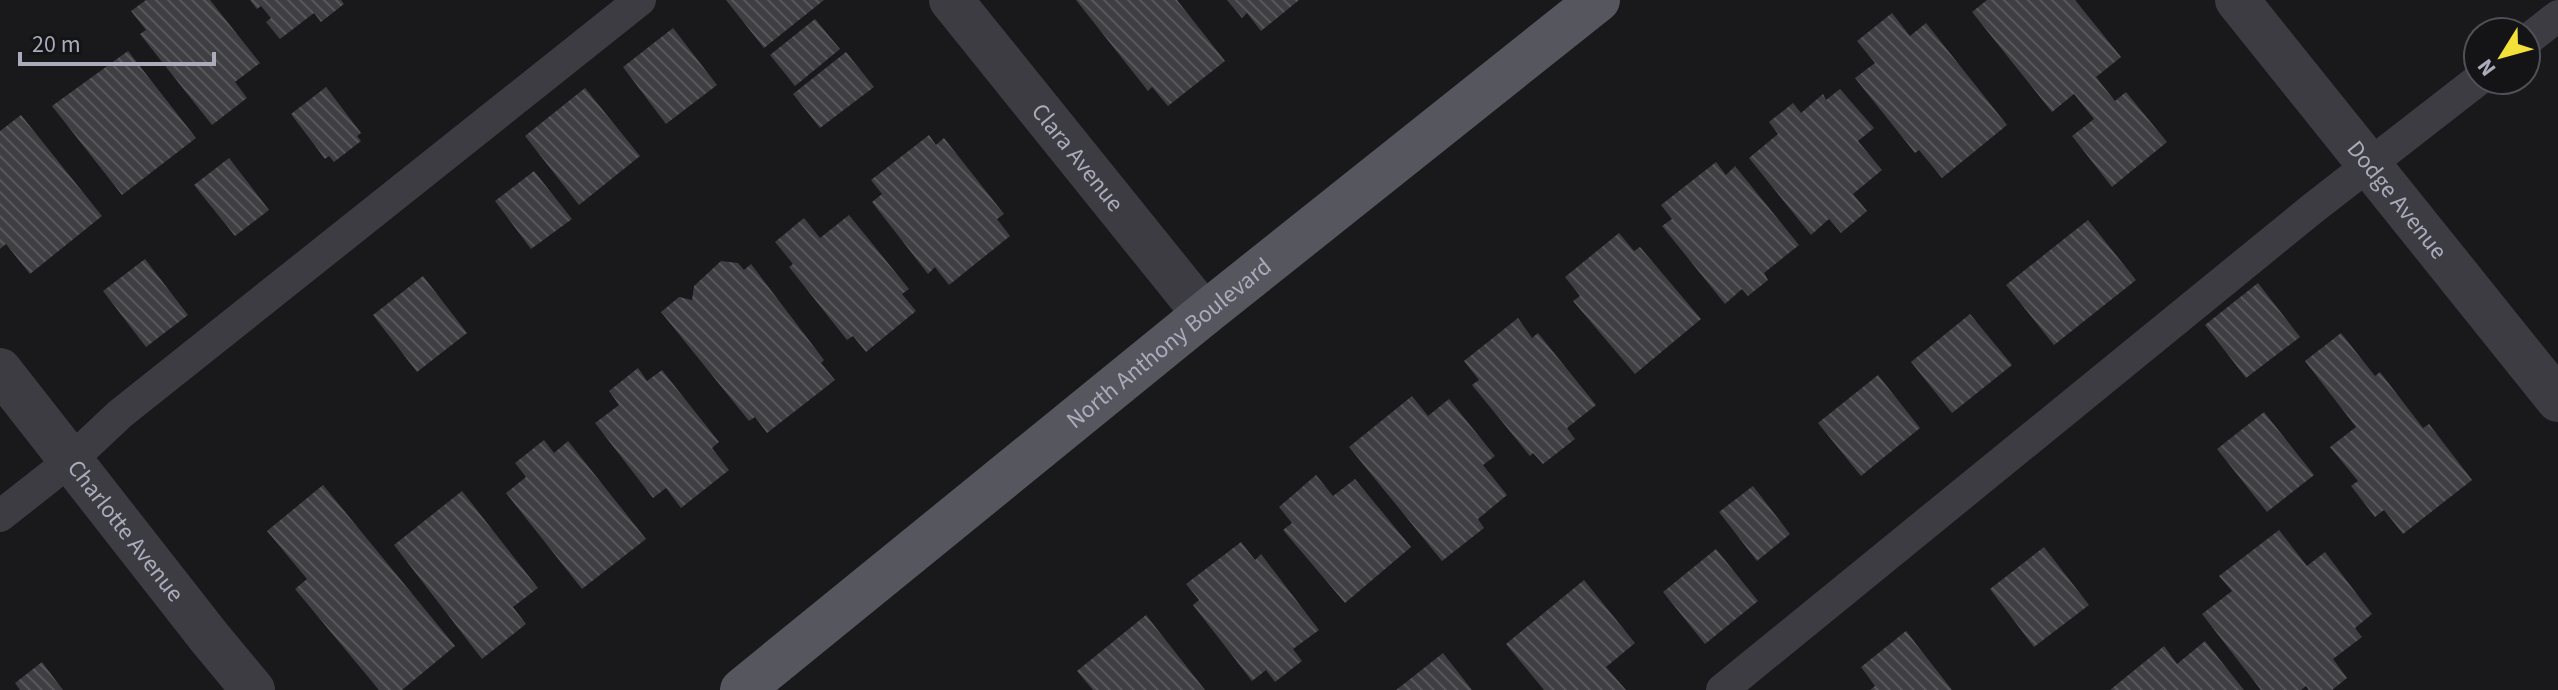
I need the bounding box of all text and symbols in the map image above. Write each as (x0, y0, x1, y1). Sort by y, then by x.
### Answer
scale bar (20, 16, 214, 66)
north arrow (2462, 16, 2542, 96)
text: 20 m (32, 27, 81, 62)
text: N (2470, 52, 2504, 83)
street label: Clara Avenue (1023, 95, 1132, 219)
street label: Dodge Avenue (2339, 133, 2456, 267)
street label: North Anthony Boulevard (1059, 249, 1279, 437)
street label: Charlotte Avenue (59, 452, 193, 609)

